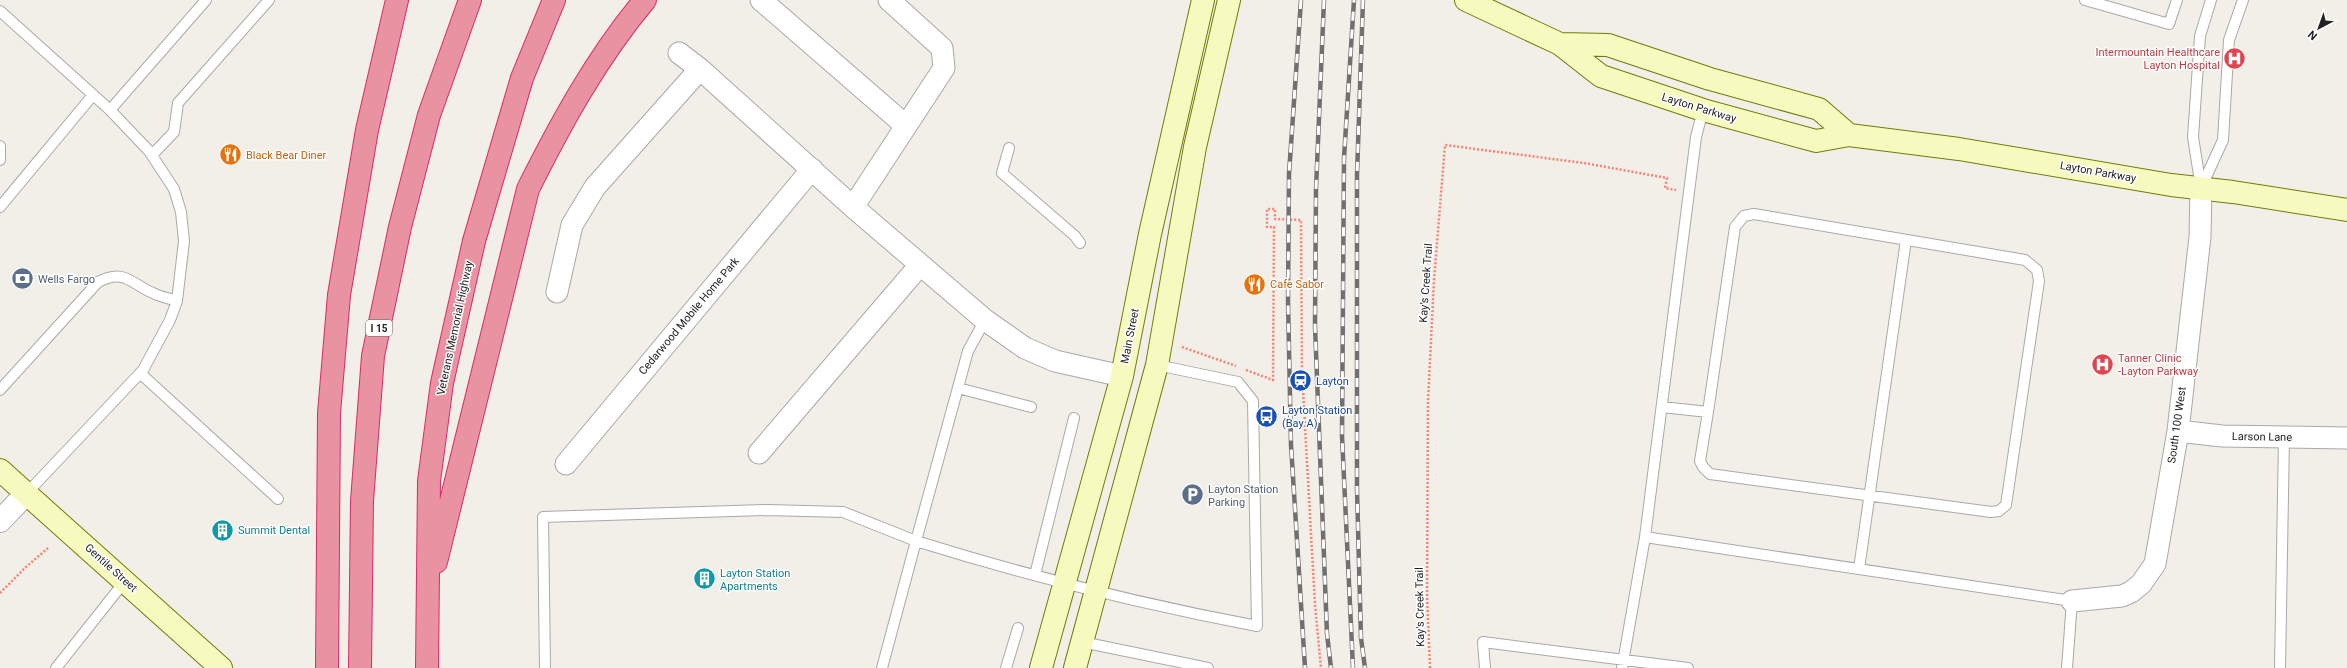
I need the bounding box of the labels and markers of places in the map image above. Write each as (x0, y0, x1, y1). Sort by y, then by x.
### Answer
hospital icon: Intermountain Healthcare Layton Hospital (2222, 45, 2248, 71)
place label: Intermountain Healthcare Layton Hospital (2095, 46, 2220, 72)
restaurant icon: Black Bear Diner (218, 142, 244, 168)
place label: Black Bear Diner (246, 149, 327, 162)
bank icon: Wells Fargo (10, 266, 36, 292)
restaurant icon: Cafe Sabor (1242, 271, 1268, 297)
place label: Wells Fargo (38, 273, 95, 286)
place label: Cafe Sabor (1270, 278, 1324, 291)
hospital icon: Tanner Clinic -Layton Parkway (2089, 351, 2115, 377)
place label: Tanner Clinic -Layton Parkway (2118, 352, 2199, 378)
station icon: Layton (1288, 368, 1314, 394)
place label: Layton (1316, 375, 1349, 388)
bus stop icon: Layton Station (Bay A) (1254, 403, 1280, 429)
place label: Layton Station (Bay A) (1282, 404, 1352, 430)
parking icon: Layton Station Parking (1179, 482, 1205, 508)
place label: Layton Station Parking (1208, 483, 1278, 509)
building icon: Summit Dental (209, 517, 235, 543)
place label: Summit Dental (238, 524, 310, 537)
building icon: Layton Station Apartments (692, 566, 718, 592)
place label: Layton Station Apartments (720, 567, 790, 593)

